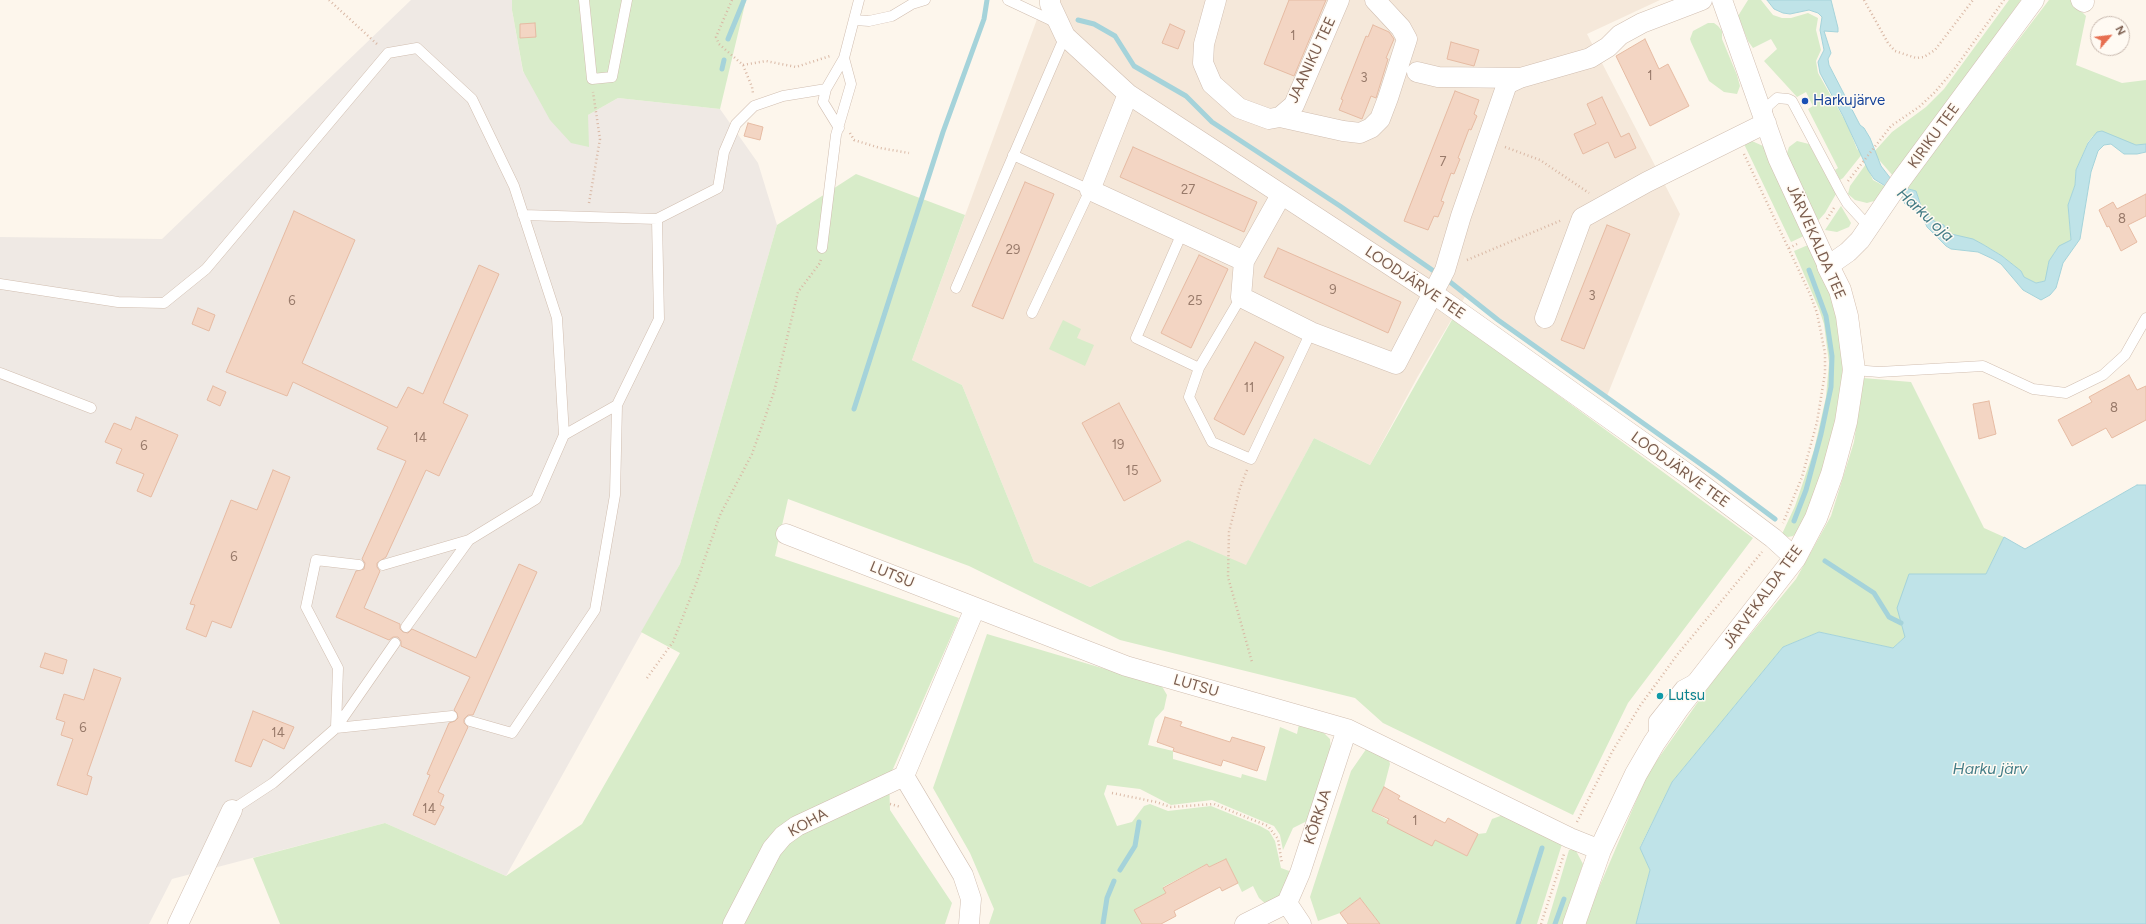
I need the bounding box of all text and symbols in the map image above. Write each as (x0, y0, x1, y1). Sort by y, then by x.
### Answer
street label: JAANIKU TEE (1284, 14, 1340, 106)
north arrow (2090, 16, 2130, 56)
text: N (2112, 24, 2128, 37)
house number: 1 (1290, 28, 1296, 44)
house number: 1 (1647, 68, 1653, 84)
house number: 3 (1360, 70, 1368, 86)
place label: Harkujärve (1813, 92, 1885, 110)
marker: Harkujärve (1800, 96, 1810, 106)
street label: KIRIKU TEE (1904, 100, 1964, 172)
house number: 7 (1440, 154, 1446, 170)
house number: 27 (1181, 182, 1195, 198)
street label: JÄRVEKALDA TEE (1783, 182, 1849, 302)
water label: Harku oja (1893, 184, 1957, 246)
house number: 8 (2118, 211, 2126, 227)
house number: 29 (1006, 242, 1020, 258)
street label: LOODJÄRVE TEE (1361, 243, 1469, 323)
house number: 9 (1329, 282, 1337, 298)
house number: 3 (1588, 288, 1596, 304)
house number: 6 (288, 293, 296, 309)
house number: 25 (1188, 293, 1202, 309)
house number: 11 (1244, 380, 1254, 396)
house number: 8 (2110, 400, 2118, 416)
street label: LOODJÄRVE TEE (1627, 428, 1733, 512)
house number: 14 (413, 430, 427, 446)
house number: 19 (1112, 437, 1124, 453)
house number: 6 (140, 438, 148, 454)
house number: 15 (1126, 463, 1138, 479)
street label: JÄRVEKALDA TEE (1719, 542, 1807, 652)
house number: 6 (230, 549, 238, 565)
street label: LUTSU (867, 558, 917, 592)
street label: LUTSU (1171, 671, 1221, 701)
place label: Lutsu (1668, 687, 1705, 705)
marker: Lutsu (1655, 691, 1665, 701)
house number: 6 (79, 720, 87, 736)
house number: 14 (271, 725, 285, 741)
water label: Harku järv (1953, 759, 2027, 779)
street label: KÕRKJA (1301, 787, 1335, 847)
house number: 14 (422, 801, 436, 817)
street label: KOHA (785, 805, 831, 841)
house number: 1 (1412, 813, 1418, 829)

